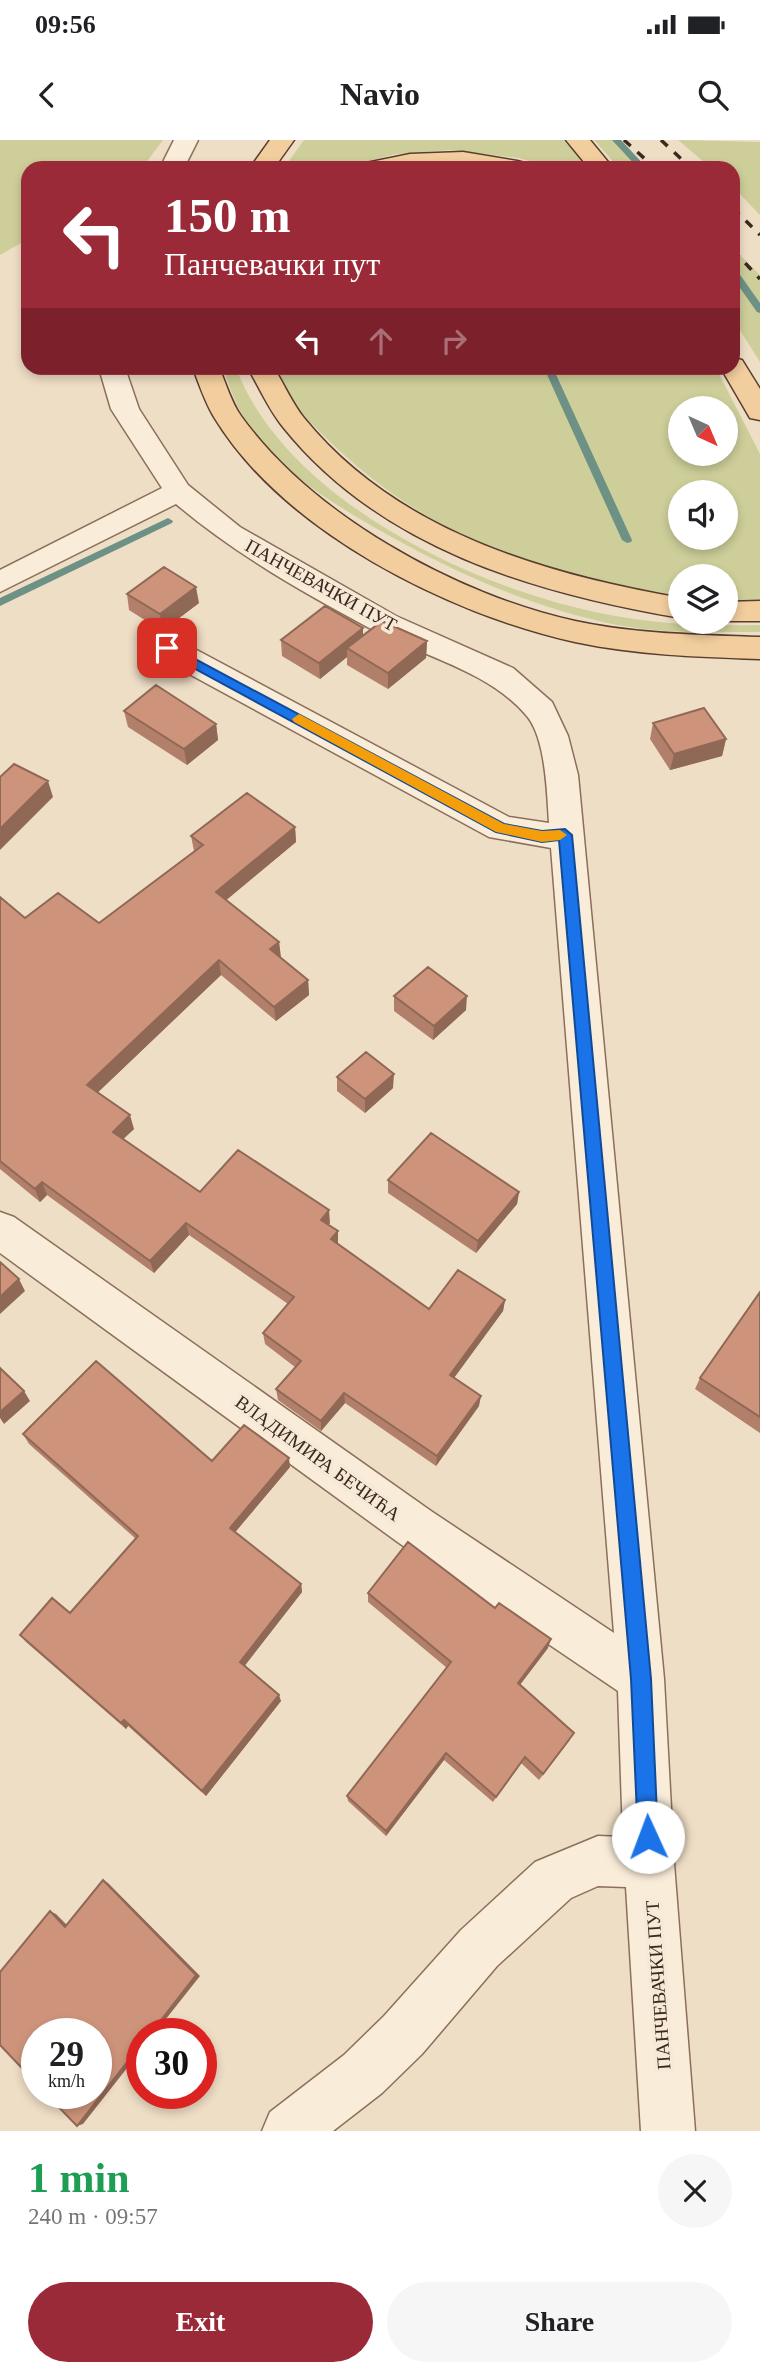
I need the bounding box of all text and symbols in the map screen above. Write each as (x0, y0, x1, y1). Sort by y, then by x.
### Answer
text: 09:56 (35, 10, 96, 39)
icon: back (28, 76, 66, 114)
text: Navio (340, 76, 420, 112)
icon: search (694, 76, 732, 114)
text: 150 m (164, 188, 291, 243)
icon: left (49, 189, 140, 280)
text: Панчевачки пут (164, 246, 380, 282)
icon: left (289, 322, 327, 360)
icon: ahead (362, 322, 400, 360)
icon: right (435, 322, 473, 360)
north arrow (668, 396, 738, 466)
map controls (668, 396, 738, 634)
button: sound (668, 480, 738, 550)
street label: ПАНЧЕВАЧКИ ПУТ (242, 535, 401, 636)
button: layers (668, 564, 738, 634)
pin (137, 618, 197, 678)
icon: arrive (148, 629, 186, 667)
street label: ВЛАДИМИРА БЕЧИЋА (231, 1391, 405, 1525)
position arrow (611, 1800, 685, 1874)
street label: ПАНЧЕВАЧКИ ПУТ (642, 1899, 674, 2070)
speed limit sign: 30 (126, 2018, 217, 2109)
text: 29 (49, 2035, 84, 2074)
text: km/h (48, 2071, 85, 2091)
button: close (658, 2154, 732, 2228)
text: 1 min (28, 2155, 130, 2201)
text: 240 m · 09:57 (28, 2204, 158, 2229)
button: Exit (28, 2282, 373, 2362)
button: Share (387, 2282, 732, 2362)

